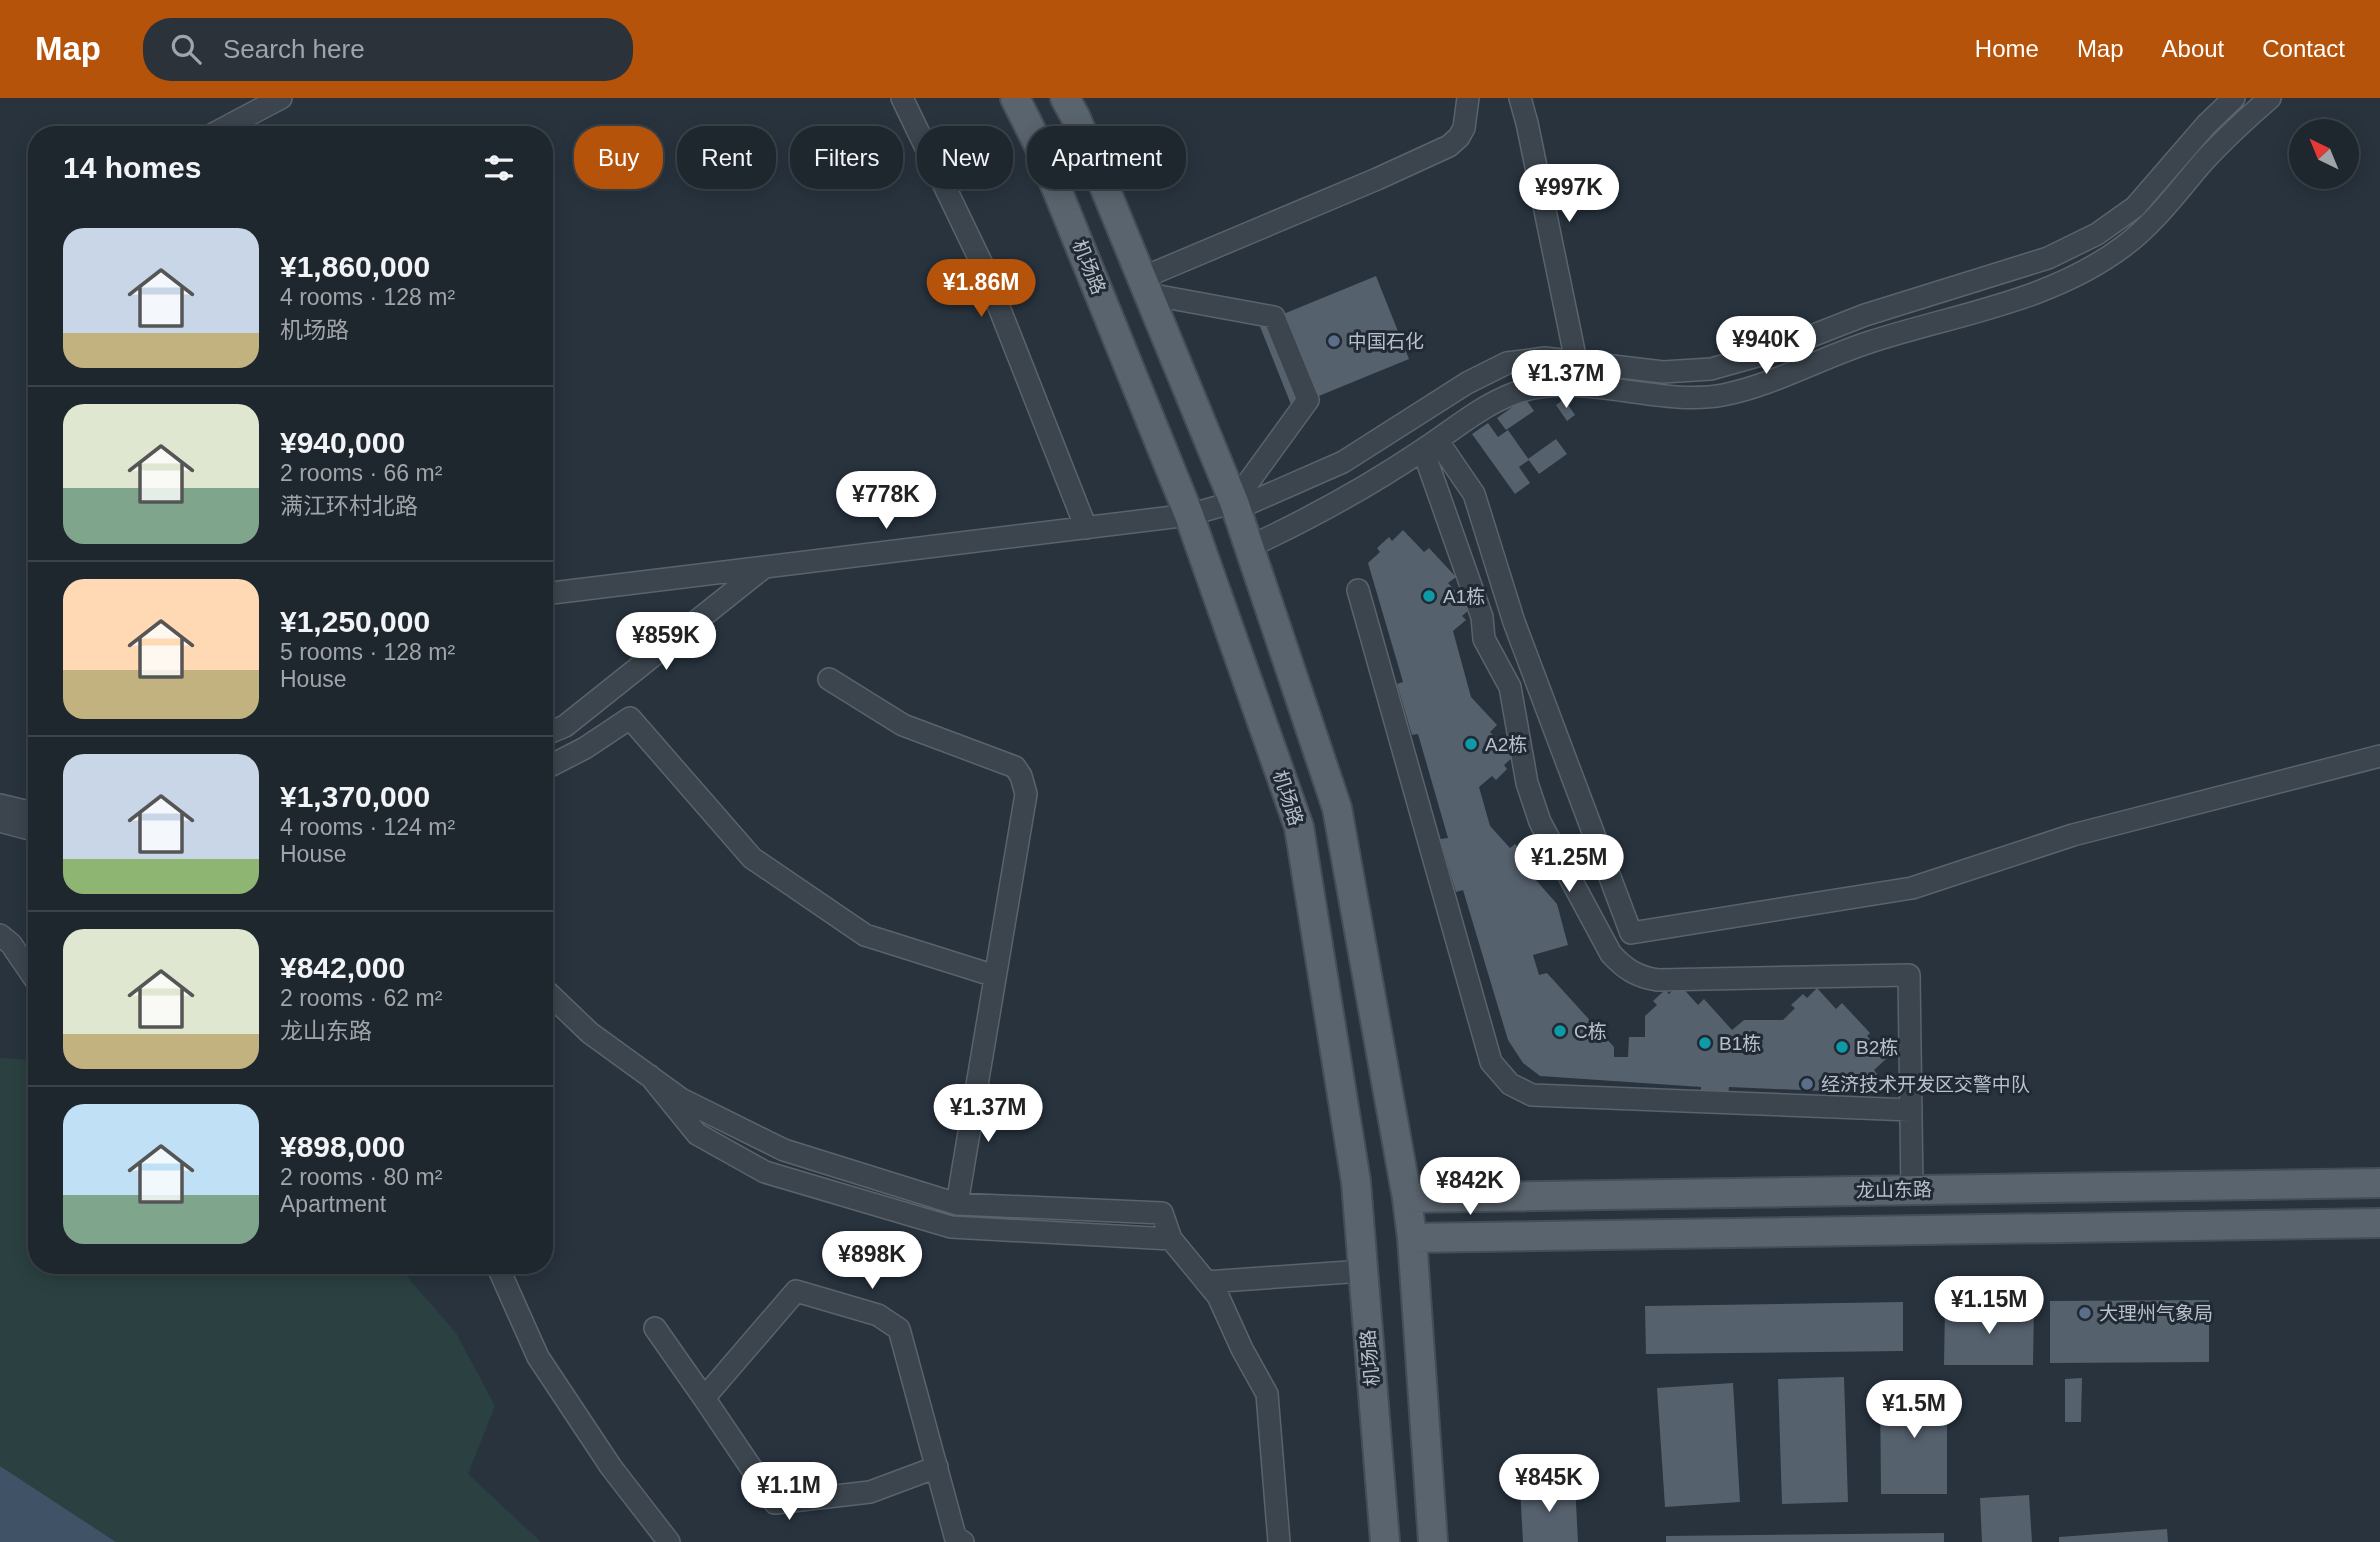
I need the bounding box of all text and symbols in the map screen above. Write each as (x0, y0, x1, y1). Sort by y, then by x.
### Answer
search box (143, 18, 633, 81)
text: Map (35, 30, 101, 67)
icon: search (167, 30, 205, 68)
text: Search here (223, 34, 365, 64)
text: Home (1975, 35, 2039, 62)
text: Map (2077, 35, 2124, 62)
text: About (2162, 35, 2224, 62)
text: Contact (2262, 35, 2345, 62)
north arrow (2289, 119, 2359, 189)
map controls (2289, 119, 2359, 189)
chip: Buy (574, 126, 663, 189)
chip: Rent (677, 126, 776, 189)
chip: Filters (790, 126, 903, 189)
chip: New (917, 126, 1013, 189)
chip: Apartment (1027, 126, 1186, 189)
icon: filters (480, 149, 518, 187)
text: 14 homes (63, 151, 201, 184)
pin: ¥997K (1520, 164, 1618, 224)
text: ¥997K (1535, 174, 1603, 200)
street label: 机场路 (1069, 237, 1109, 297)
text: ¥1,860,000 (280, 250, 430, 283)
icon: home (119, 256, 203, 340)
pin: ¥1.86M (924, 260, 1038, 319)
text: ¥1.86M (943, 269, 1019, 295)
text: 4 rooms · 128 m² (280, 284, 455, 310)
pin: ¥940K (1717, 316, 1815, 376)
text: 机场路 (280, 317, 349, 343)
text: ¥940K (1732, 326, 1800, 352)
place label: 中国石化 (1348, 331, 1424, 352)
marker: 中国石化 (1326, 333, 1342, 349)
pin: ¥1.37M (1509, 350, 1623, 410)
text: ¥1.37M (1528, 360, 1604, 386)
text: ¥940,000 (280, 426, 405, 459)
icon: home (119, 432, 203, 516)
text: 2 rooms · 66 m² (280, 460, 442, 486)
pin: ¥778K (837, 472, 935, 531)
text: ¥778K (852, 481, 920, 507)
text: 满江环村北路 (280, 493, 418, 519)
place label: A1栋 (1443, 586, 1485, 607)
marker: A1栋 (1421, 588, 1437, 604)
text: ¥1,250,000 (280, 605, 430, 638)
icon: home (119, 607, 203, 691)
pin: ¥859K (617, 612, 715, 672)
text: ¥859K (632, 622, 700, 648)
text: 5 rooms · 128 m² (280, 639, 455, 665)
text: House (280, 666, 346, 692)
place label: A2栋 (1485, 734, 1527, 755)
marker: A2栋 (1463, 736, 1479, 752)
street label: 机场路 (1269, 768, 1307, 828)
text: ¥1,370,000 (280, 780, 430, 813)
icon: home (119, 782, 203, 866)
text: 4 rooms · 124 m² (280, 814, 455, 840)
pin: ¥1.25M (1512, 834, 1626, 894)
text: House (280, 841, 346, 867)
text: ¥1.25M (1531, 844, 1607, 870)
text: ¥842,000 (280, 951, 405, 984)
icon: home (119, 957, 203, 1041)
text: 2 rooms · 62 m² (280, 985, 442, 1011)
text: 龙山东路 (280, 1018, 372, 1044)
place label: C栋 (1574, 1021, 1607, 1042)
marker: C栋 (1552, 1023, 1568, 1039)
place label: B1栋 (1719, 1033, 1761, 1054)
marker: B1栋 (1697, 1035, 1713, 1051)
place label: B2栋 (1856, 1037, 1898, 1058)
marker: B2栋 (1834, 1039, 1850, 1055)
place label: 经济技术开发区交警中队 (1821, 1074, 2030, 1095)
marker: 经济技术开发区交警中队 (1799, 1076, 1815, 1092)
pin: ¥1.37M (931, 1084, 1045, 1144)
text: ¥1.37M (950, 1094, 1026, 1120)
text: ¥898,000 (280, 1130, 405, 1163)
icon: home (119, 1132, 203, 1216)
pin: ¥842K (1421, 1158, 1519, 1217)
text: 2 rooms · 80 m² (280, 1164, 442, 1190)
text: ¥842K (1436, 1167, 1504, 1193)
street label: 龙山东路 (1856, 1179, 1932, 1201)
text: Apartment (280, 1191, 386, 1217)
pin: ¥898K (823, 1232, 921, 1291)
text: ¥898K (838, 1241, 906, 1267)
pin: ¥1.15M (1932, 1276, 2046, 1336)
text: ¥1.15M (1951, 1286, 2027, 1312)
place label: 大理州气象局 (2099, 1303, 2213, 1324)
marker: 大理州气象局 (2077, 1305, 2093, 1321)
street label: 机场路 (1357, 1329, 1383, 1387)
pin: ¥1.5M (1865, 1380, 1963, 1440)
text: ¥1.5M (1882, 1390, 1946, 1416)
pin: ¥845K (1500, 1454, 1598, 1514)
pin: ¥1.1M (740, 1462, 838, 1522)
text: ¥845K (1515, 1464, 1583, 1490)
text: ¥1.1M (757, 1472, 821, 1498)

